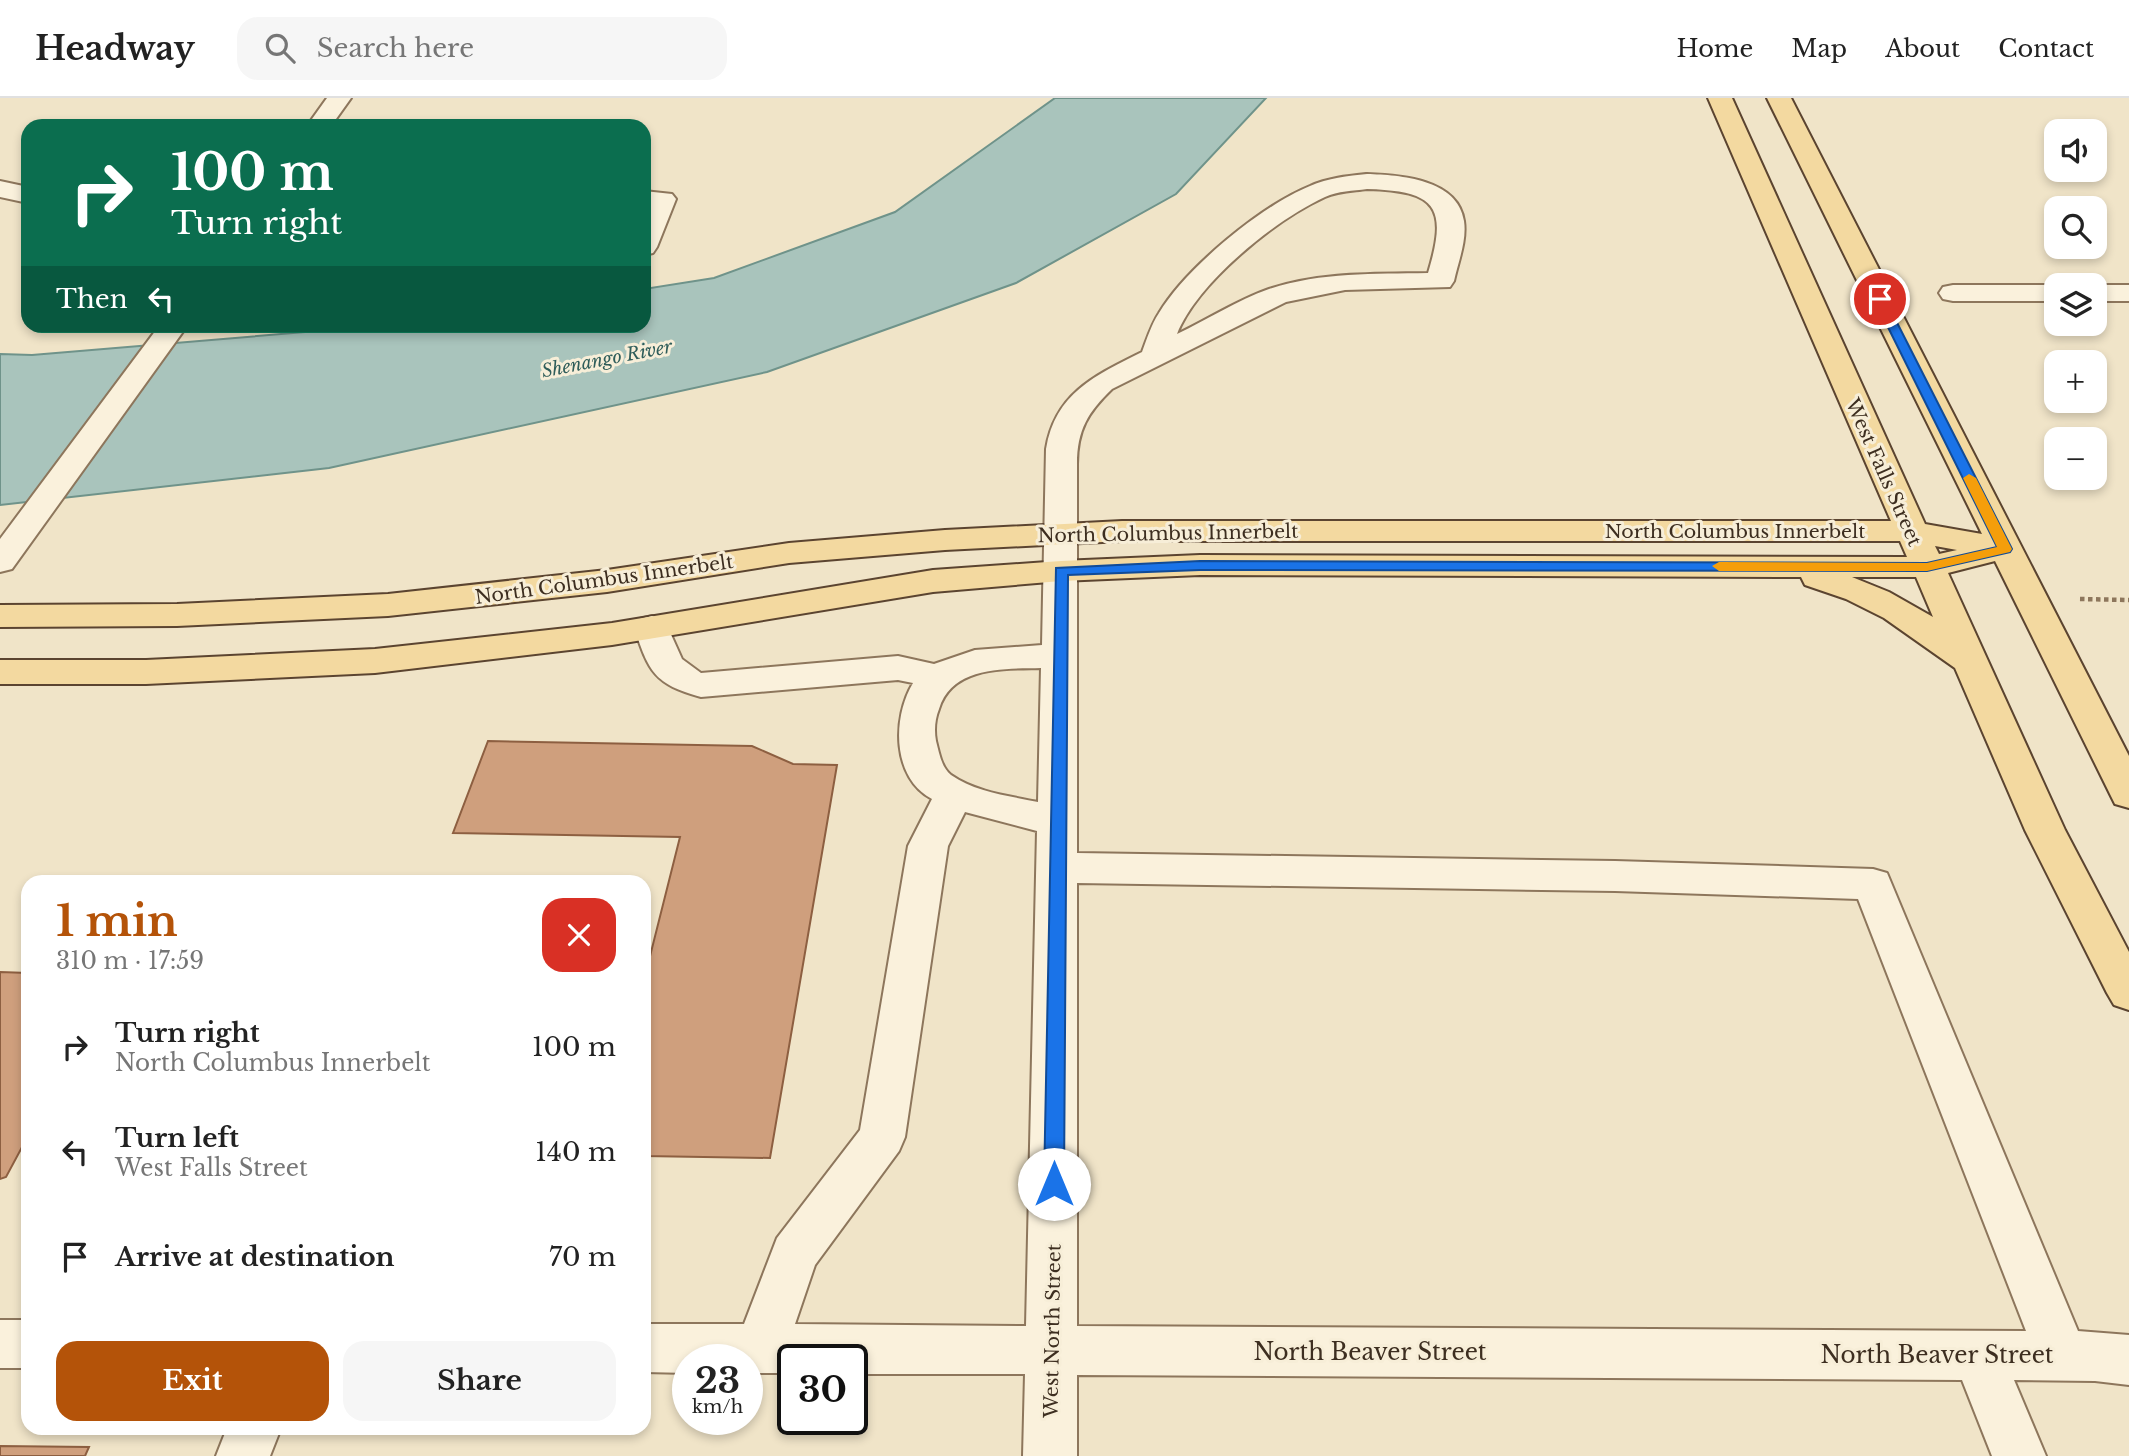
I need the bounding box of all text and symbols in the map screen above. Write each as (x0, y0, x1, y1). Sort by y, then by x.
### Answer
search box (237, 17, 727, 80)
text: Headway (35, 28, 195, 69)
icon: search (261, 29, 299, 67)
text: Search here (317, 32, 474, 64)
text: Home (1677, 34, 1753, 63)
text: Map (1791, 34, 1847, 63)
text: About (1885, 34, 1960, 63)
text: Contact (1998, 34, 2094, 63)
map controls (2044, 119, 2107, 490)
button: sound (2044, 119, 2107, 182)
text: 100 m (171, 142, 334, 203)
icon: right (56, 147, 147, 238)
button: search (2044, 196, 2107, 259)
text: Turn right (171, 203, 342, 243)
pin (1850, 269, 1910, 329)
button: layers (2044, 273, 2107, 336)
icon: left (142, 280, 180, 318)
icon: arrive (1861, 280, 1899, 318)
text: Then (56, 283, 128, 315)
water label: Shenango River (540, 335, 675, 382)
button: + (2044, 350, 2107, 413)
street label: West Falls Street (1840, 394, 1927, 550)
button: − (2044, 427, 2107, 490)
street label: North Columbus Innerbelt (1038, 520, 1299, 547)
street label: North Columbus Innerbelt (1605, 520, 1866, 543)
street label: North Columbus Innerbelt (473, 550, 736, 609)
text: 1 min (56, 895, 178, 947)
button: close (542, 898, 616, 972)
text: 310 m · 17:59 (56, 947, 204, 975)
text: Turn right (115, 1017, 260, 1049)
icon: right (56, 1028, 94, 1066)
text: 100 m (532, 1031, 616, 1063)
text: North Columbus Innerbelt (115, 1049, 431, 1077)
text: Turn left (115, 1122, 239, 1154)
icon: left (56, 1133, 94, 1171)
text: 140 m (535, 1136, 616, 1168)
position arrow (1017, 1147, 1091, 1221)
text: West Falls Street (115, 1154, 308, 1182)
icon: arrive (56, 1238, 94, 1276)
text: Arrive at destination (115, 1241, 395, 1273)
text: 70 m (549, 1241, 616, 1273)
street label: West North Street (1039, 1243, 1066, 1419)
street label: North Beaver Street (1253, 1338, 1487, 1366)
button: Exit (56, 1341, 329, 1421)
button: Share (343, 1341, 616, 1421)
street label: North Beaver Street (1820, 1341, 2054, 1369)
speed limit sign: 30 (777, 1344, 868, 1435)
text: 23 (695, 1359, 740, 1402)
text: km/h (692, 1396, 743, 1418)

